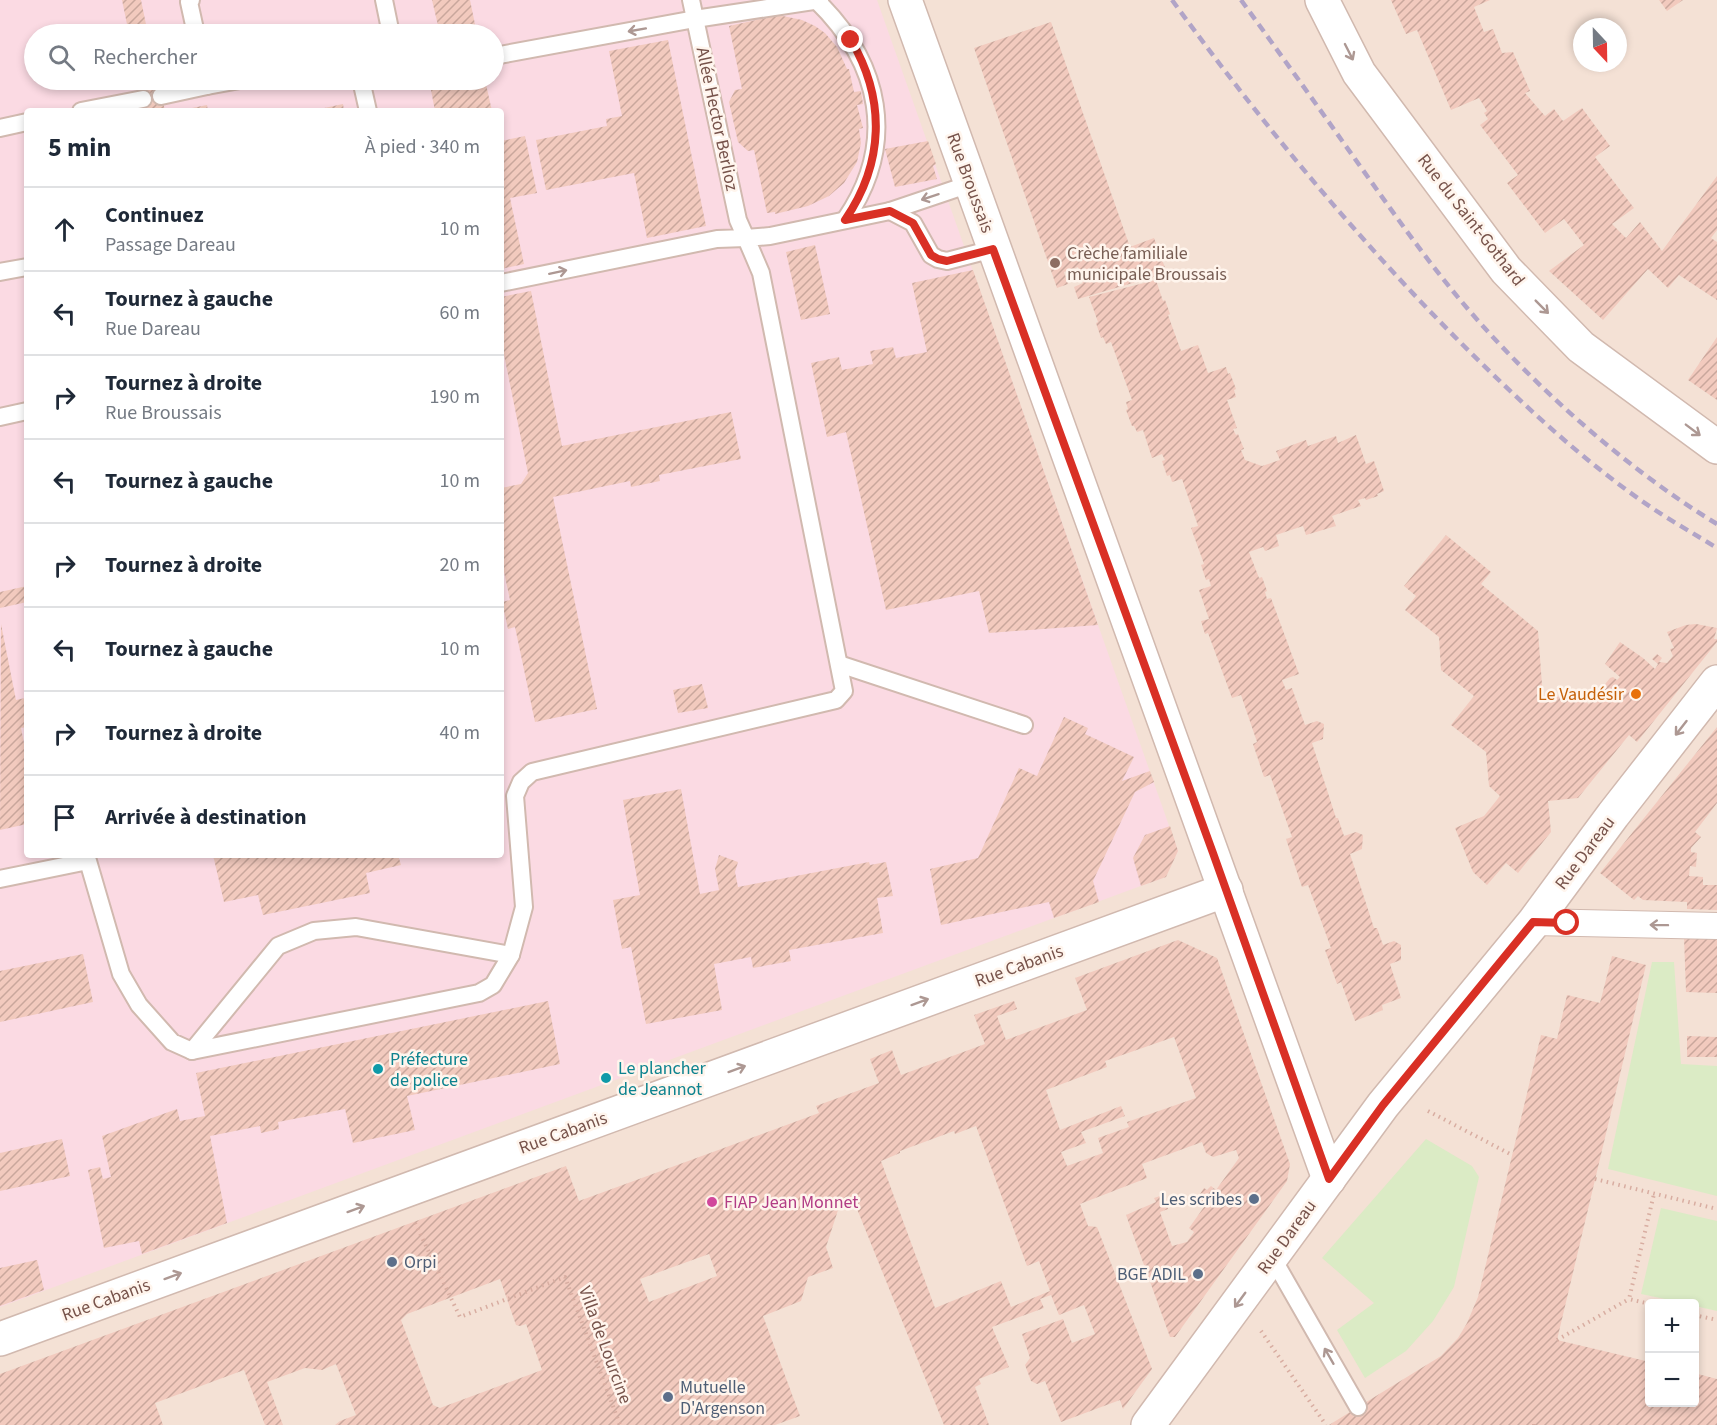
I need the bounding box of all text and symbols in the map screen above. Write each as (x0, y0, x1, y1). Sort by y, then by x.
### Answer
north arrow (1573, 18, 1627, 72)
search box (24, 24, 504, 90)
one-way arrow (628, 25, 648, 36)
route end (837, 26, 863, 52)
icon: search (45, 41, 78, 74)
text: Rechercher (93, 41, 197, 73)
one-way arrow (1343, 43, 1355, 60)
street label: Allée Hector Berlioz (690, 45, 745, 194)
text: 5 min (48, 129, 111, 166)
street label: Rue Broussais (940, 129, 1000, 237)
text: À pied · 340 m (365, 133, 480, 161)
street label: Rue du Saint-Gothard (1411, 149, 1531, 291)
one-way arrow (921, 193, 940, 204)
text: Continuez (105, 199, 204, 231)
icon: ahead (48, 213, 81, 246)
text: 10 m (440, 215, 480, 243)
text: Passage Dareau (105, 231, 236, 259)
place label: Crèche familiale municipale Broussais (1067, 241, 1227, 287)
marker: Crèche familiale municipale Broussais (1048, 256, 1062, 270)
one-way arrow (548, 266, 568, 277)
text: Tournez à gauche (105, 283, 273, 315)
icon: left (48, 297, 81, 330)
text: 60 m (440, 299, 480, 327)
one-way arrow (1535, 300, 1550, 315)
text: Rue Dareau (105, 315, 201, 343)
text: Tournez à droite (105, 367, 262, 399)
icon: right (48, 381, 81, 414)
text: 190 m (430, 383, 480, 411)
text: Rue Broussais (105, 399, 222, 427)
one-way arrow (1685, 424, 1701, 436)
icon: left (48, 465, 81, 498)
text: Tournez à gauche (105, 465, 273, 497)
text: 10 m (440, 467, 480, 495)
icon: right (48, 549, 81, 582)
text: Tournez à droite (105, 549, 262, 581)
text: 20 m (440, 551, 480, 579)
icon: left (48, 633, 81, 666)
text: Tournez à gauche (105, 633, 273, 665)
text: 10 m (440, 635, 480, 663)
place label: Le Vaudésir (1538, 682, 1625, 707)
marker: Le Vaudésir (1629, 687, 1643, 701)
icon: right (48, 717, 81, 750)
text: Tournez à droite (105, 717, 262, 749)
text: 40 m (440, 719, 480, 747)
one-way arrow (1674, 720, 1687, 736)
icon: arrive (48, 801, 81, 834)
text: Arrivée à destination (105, 801, 307, 833)
street label: Rue Dareau (1549, 811, 1621, 895)
route start (1553, 909, 1579, 935)
one-way arrow (1649, 919, 1669, 930)
street label: Rue Cabanis (971, 938, 1067, 994)
one-way arrow (910, 996, 929, 1007)
place label: Préfecture de police (390, 1047, 468, 1093)
place label: Le plancher de Jeannot (618, 1056, 706, 1102)
marker: Préfecture de police (371, 1062, 385, 1076)
one-way arrow (727, 1063, 746, 1074)
marker: Le plancher de Jeannot (599, 1071, 613, 1085)
street label: Rue Cabanis (515, 1105, 611, 1161)
place label: Les scribes (1161, 1187, 1242, 1212)
place label: FIAP Jean Monnet (724, 1190, 858, 1215)
marker: Les scribes (1247, 1192, 1261, 1206)
marker: FIAP Jean Monnet (705, 1195, 719, 1209)
street label: Rue Dareau (1252, 1195, 1322, 1279)
one-way arrow (347, 1202, 365, 1213)
place label: Orpi (404, 1250, 437, 1275)
marker: Orpi (385, 1255, 399, 1269)
place label: BGE ADIL (1117, 1262, 1186, 1287)
marker: BGE ADIL (1191, 1267, 1205, 1281)
one-way arrow (163, 1269, 182, 1280)
street label: Rue Cabanis (58, 1272, 154, 1328)
street label: Villa de Lourcine (572, 1283, 638, 1407)
one-way arrow (1234, 1291, 1247, 1307)
map controls (1645, 1299, 1699, 1407)
button: + (1645, 1299, 1699, 1353)
one-way arrow (1323, 1348, 1335, 1365)
button: − (1645, 1353, 1699, 1407)
place label: Mutuelle D'Argenson (680, 1375, 765, 1421)
marker: Mutuelle D'Argenson (661, 1390, 675, 1404)

